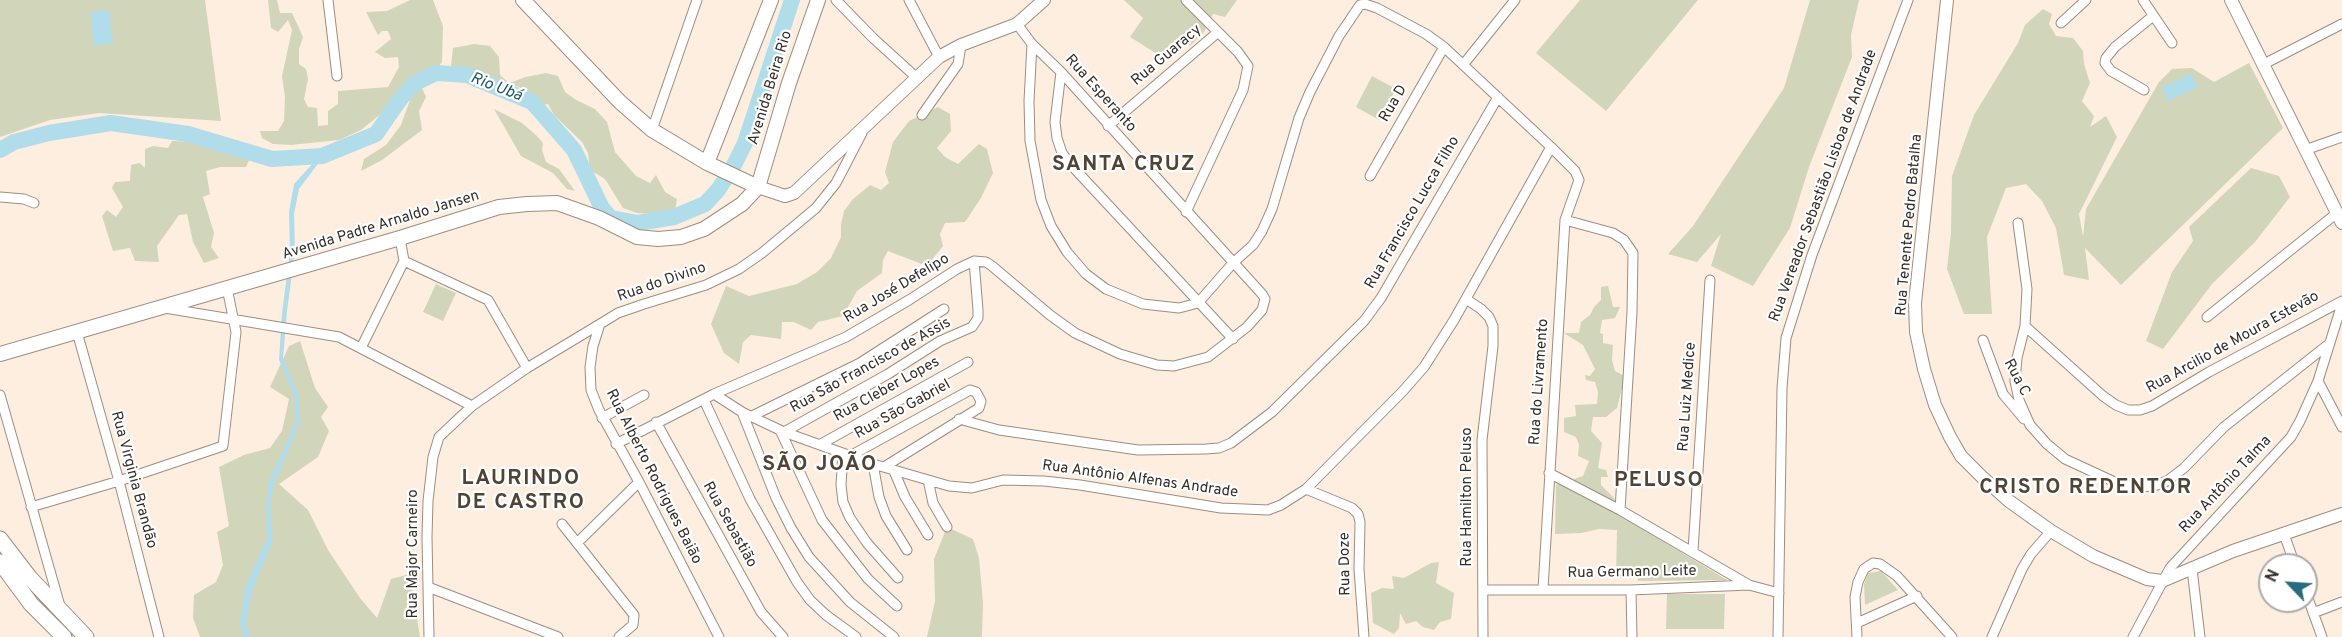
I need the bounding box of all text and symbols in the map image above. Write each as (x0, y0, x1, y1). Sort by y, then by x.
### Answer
street label: Rua Guaracy (1128, 22, 1206, 90)
street label: Avenida Beira Rio (745, 29, 797, 147)
street label: Rua Vereador Sebastião Lisboa de Andrade (1766, 47, 1882, 325)
street label: Rua Esperanto (1060, 52, 1140, 136)
water label: Rio Ubá (467, 69, 525, 107)
street label: Rua D (1376, 82, 1412, 126)
street label: Rua Francisco Lucca Filho (1362, 133, 1464, 293)
street label: Rua Tenente Pedro Batalha (1893, 133, 1927, 317)
district label: SANTA CRUZ (1052, 153, 1196, 179)
street label: Avenida Padre Arnaldo Jansen (280, 187, 482, 265)
street label: Rua José Defelipo (841, 250, 953, 328)
street label: Rua do Divino (615, 259, 709, 307)
street label: Rua Arcilio de Moura Estevão (2143, 288, 2323, 398)
street label: Rua São Francisco de Assis (788, 314, 954, 418)
street label: Rua do Livramento (1527, 318, 1553, 446)
street label: Rua Luiz Medice (1675, 342, 1701, 452)
street label: Rua Cleber Lopes (831, 354, 943, 426)
street label: Rua C (1999, 356, 2033, 400)
street label: Rua São Gabriel (852, 376, 954, 444)
street label: Rua Alberto Rodrigues Baião (601, 387, 705, 567)
street label: Rua Virginia Brandão (106, 409, 160, 551)
street label: Rua Hamilton Peluso (1459, 427, 1477, 567)
street label: Rua Antônio Talma (2176, 433, 2276, 537)
district label: SÃO JOÃO (762, 453, 878, 479)
street label: Rua Antônio Alfenas Andrade (1041, 457, 1239, 503)
district label: LAURINDO DE CASTRO (456, 467, 586, 517)
district label: PELUSO (1614, 469, 1704, 495)
district label: CRISTO REDENTOR (1979, 476, 2193, 502)
street label: Rua Sebastião (698, 479, 760, 571)
street label: Rua Major Carneiro (405, 489, 423, 619)
street label: Rua Doze (1336, 532, 1356, 596)
north arrow (2258, 553, 2318, 613)
street label: Rua Germano Leite (1567, 563, 1697, 583)
text: N (2262, 567, 2285, 586)

